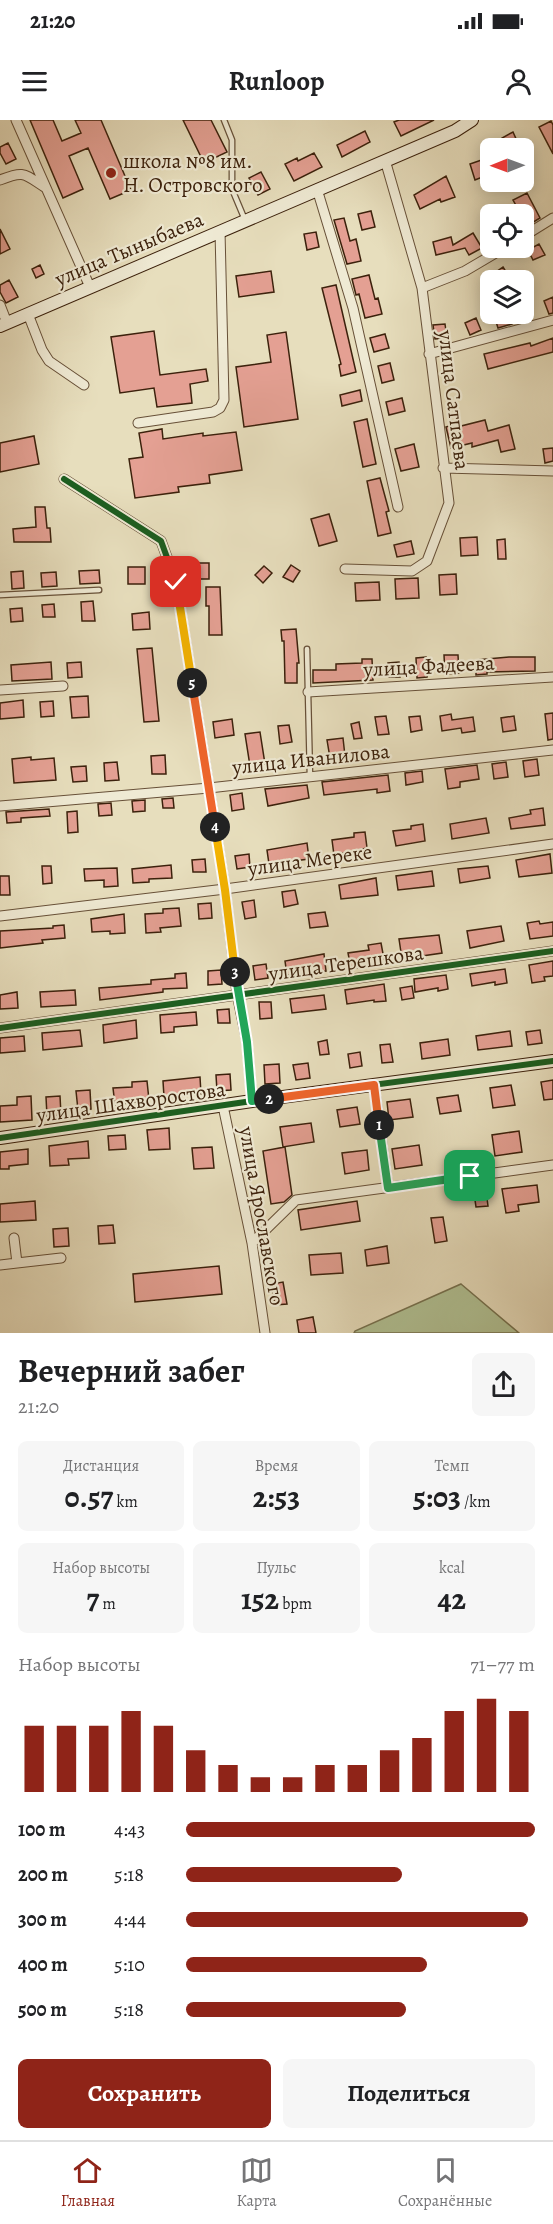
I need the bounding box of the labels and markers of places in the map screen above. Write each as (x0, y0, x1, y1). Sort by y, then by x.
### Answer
place label: школа №8 им. Н. Островского (123, 147, 263, 199)
marker: школа №8 им. Н. Островского (104, 166, 118, 180)
pin (150, 556, 201, 607)
pin: 5 (177, 668, 207, 698)
pin: 4 (200, 812, 230, 842)
pin: 3 (220, 957, 250, 987)
pin: 2 (254, 1084, 284, 1114)
pin: 1 (364, 1110, 394, 1140)
pin (444, 1150, 495, 1201)

